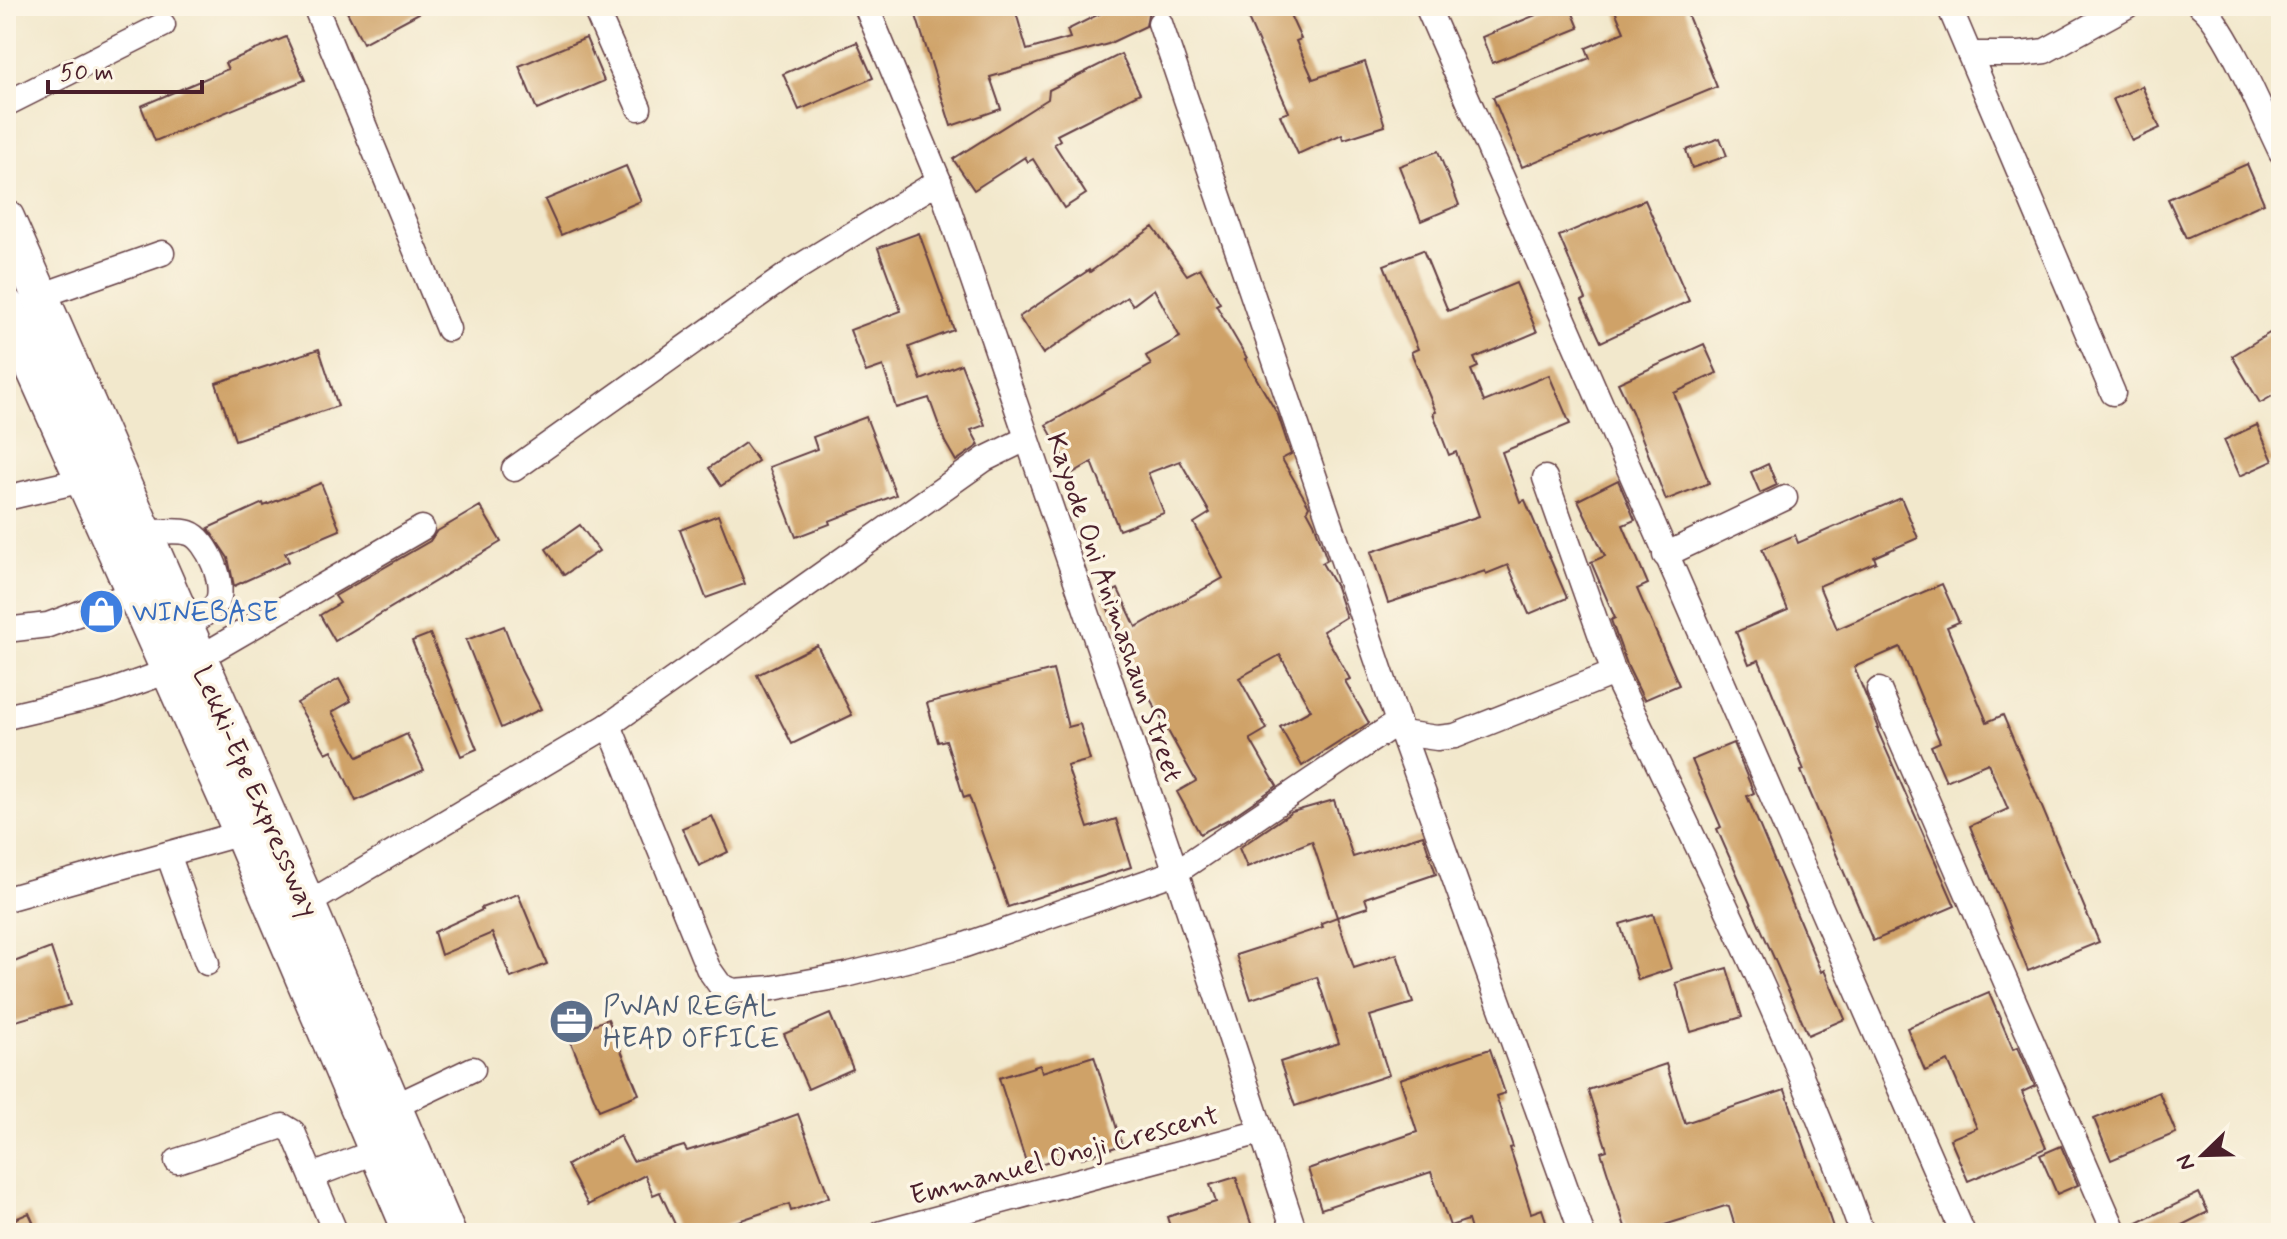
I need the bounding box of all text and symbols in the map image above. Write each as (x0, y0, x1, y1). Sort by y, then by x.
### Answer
scale bar (48, 44, 202, 94)
text: 50 m (60, 58, 114, 89)
street label: Kayode Oni Animashaun Street (1036, 428, 1191, 787)
shop icon: WINEBASE (77, 587, 125, 635)
place label: WINEBASE (132, 595, 279, 632)
street label: Lekki-Epe Expressway (183, 661, 327, 923)
place label: PWAN REGAL HEAD OFFICE (603, 989, 780, 1058)
office icon: PWAN REGAL HEAD OFFICE (548, 997, 596, 1045)
street label: Emmanuel Onoji Crescent (906, 1097, 1223, 1215)
north arrow (2163, 1115, 2243, 1195)
text: N (2171, 1150, 2202, 1174)

